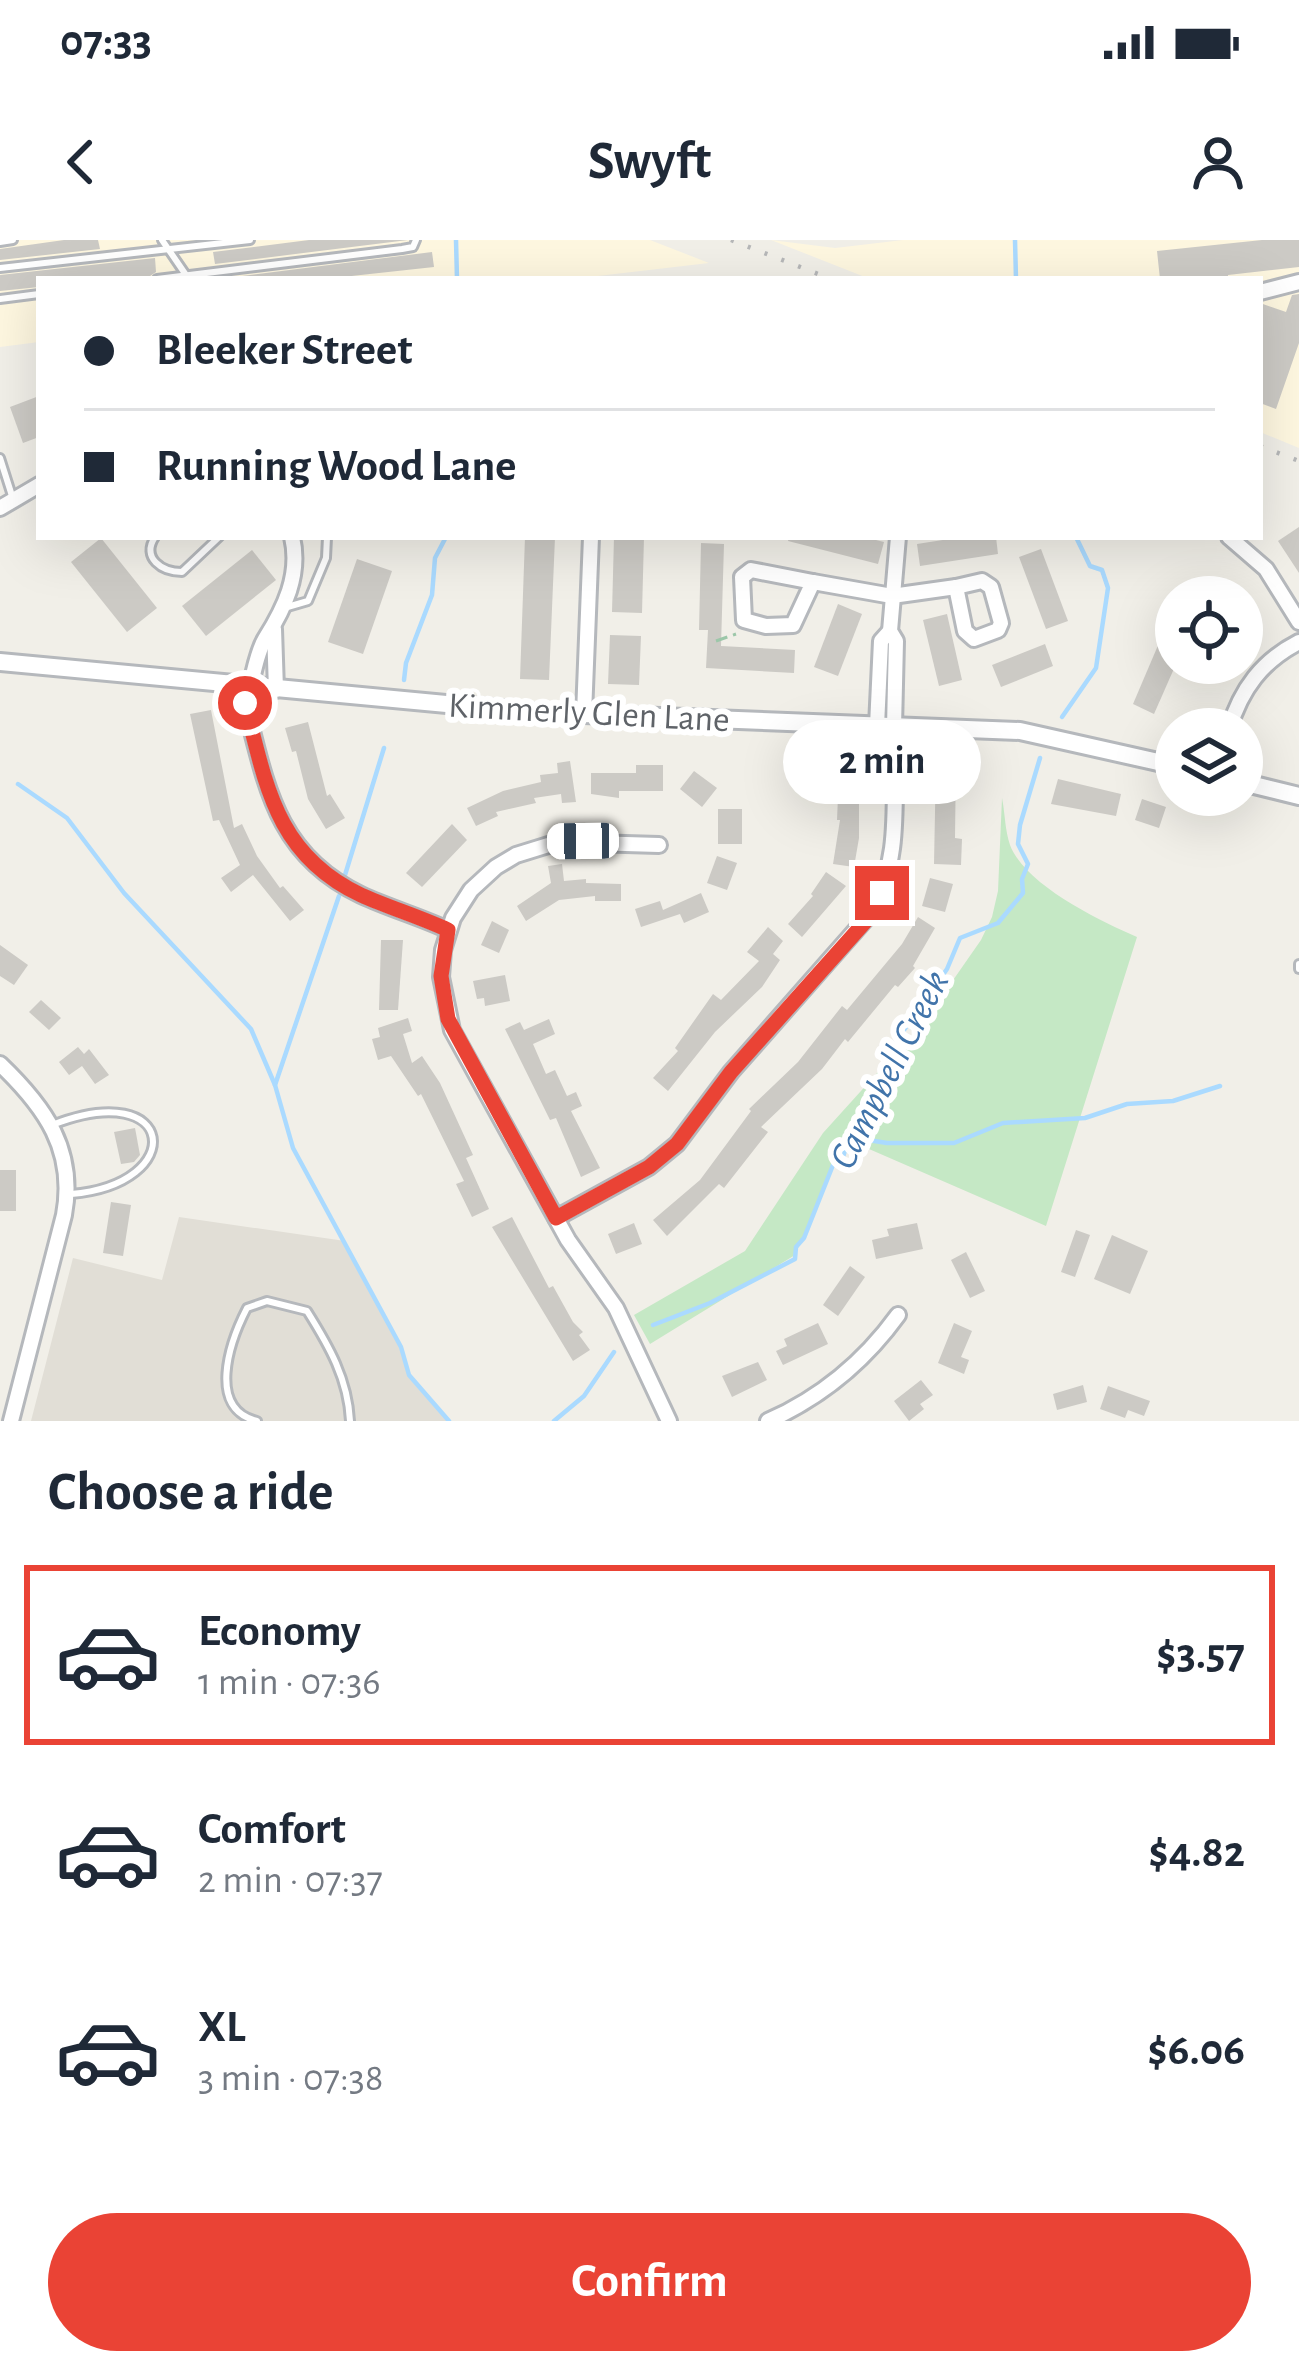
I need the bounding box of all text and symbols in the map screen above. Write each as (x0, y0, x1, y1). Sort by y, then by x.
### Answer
text: 07:33 (60, 19, 152, 64)
icon: back (48, 129, 114, 195)
icon: person (1185, 129, 1251, 195)
text: Swyft (588, 135, 711, 189)
text: Bleeker Street (156, 328, 412, 373)
text: Running Wood Lane (156, 444, 517, 489)
map controls (1155, 576, 1263, 816)
button: locate (1155, 576, 1263, 684)
route start (218, 676, 272, 730)
street label: Kimmerly Glen Lane (447, 688, 731, 738)
button: layers (1155, 708, 1263, 816)
callout: 2 min (783, 719, 981, 803)
text: 2 min (839, 742, 925, 781)
car (547, 822, 619, 860)
route end (855, 866, 909, 920)
water label: Campbell Creek (823, 965, 957, 1175)
text: Choose a ride (48, 1466, 334, 1520)
icon: car (54, 1601, 162, 1709)
text: Economy (198, 1609, 361, 1654)
text: $3.57 (1156, 1632, 1245, 1677)
text: 1 min · 07:36 (198, 1663, 381, 1702)
icon: car (54, 1799, 162, 1907)
text: Comfort (198, 1807, 346, 1852)
text: $4.82 (1148, 1830, 1245, 1875)
text: 2 min · 07:37 (198, 1861, 383, 1900)
icon: car (54, 1997, 162, 2105)
text: XL (198, 2005, 246, 2050)
text: $6.06 (1148, 2028, 1245, 2073)
text: 3 min · 07:38 (198, 2059, 383, 2098)
button: Confirm (48, 2213, 1251, 2351)

